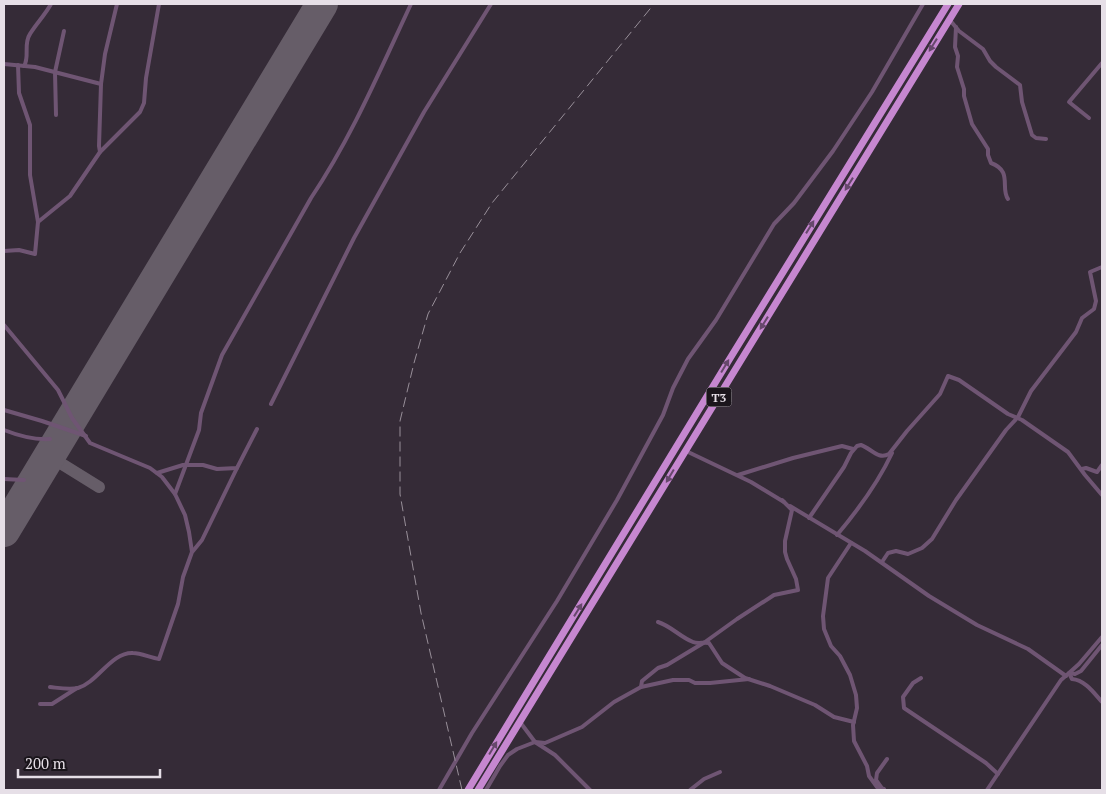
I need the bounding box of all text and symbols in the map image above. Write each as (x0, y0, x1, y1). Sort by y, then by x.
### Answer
one-way arrow (928, 38, 938, 52)
one-way arrow (845, 178, 854, 191)
one-way arrow (805, 221, 815, 234)
one-way arrow (759, 316, 769, 329)
one-way arrow (721, 359, 730, 372)
road number: T3 (706, 388, 732, 407)
one-way arrow (666, 470, 675, 483)
one-way arrow (573, 603, 582, 616)
one-way arrow (489, 742, 498, 755)
scale bar (18, 746, 160, 778)
text: 200 m (25, 753, 66, 773)

